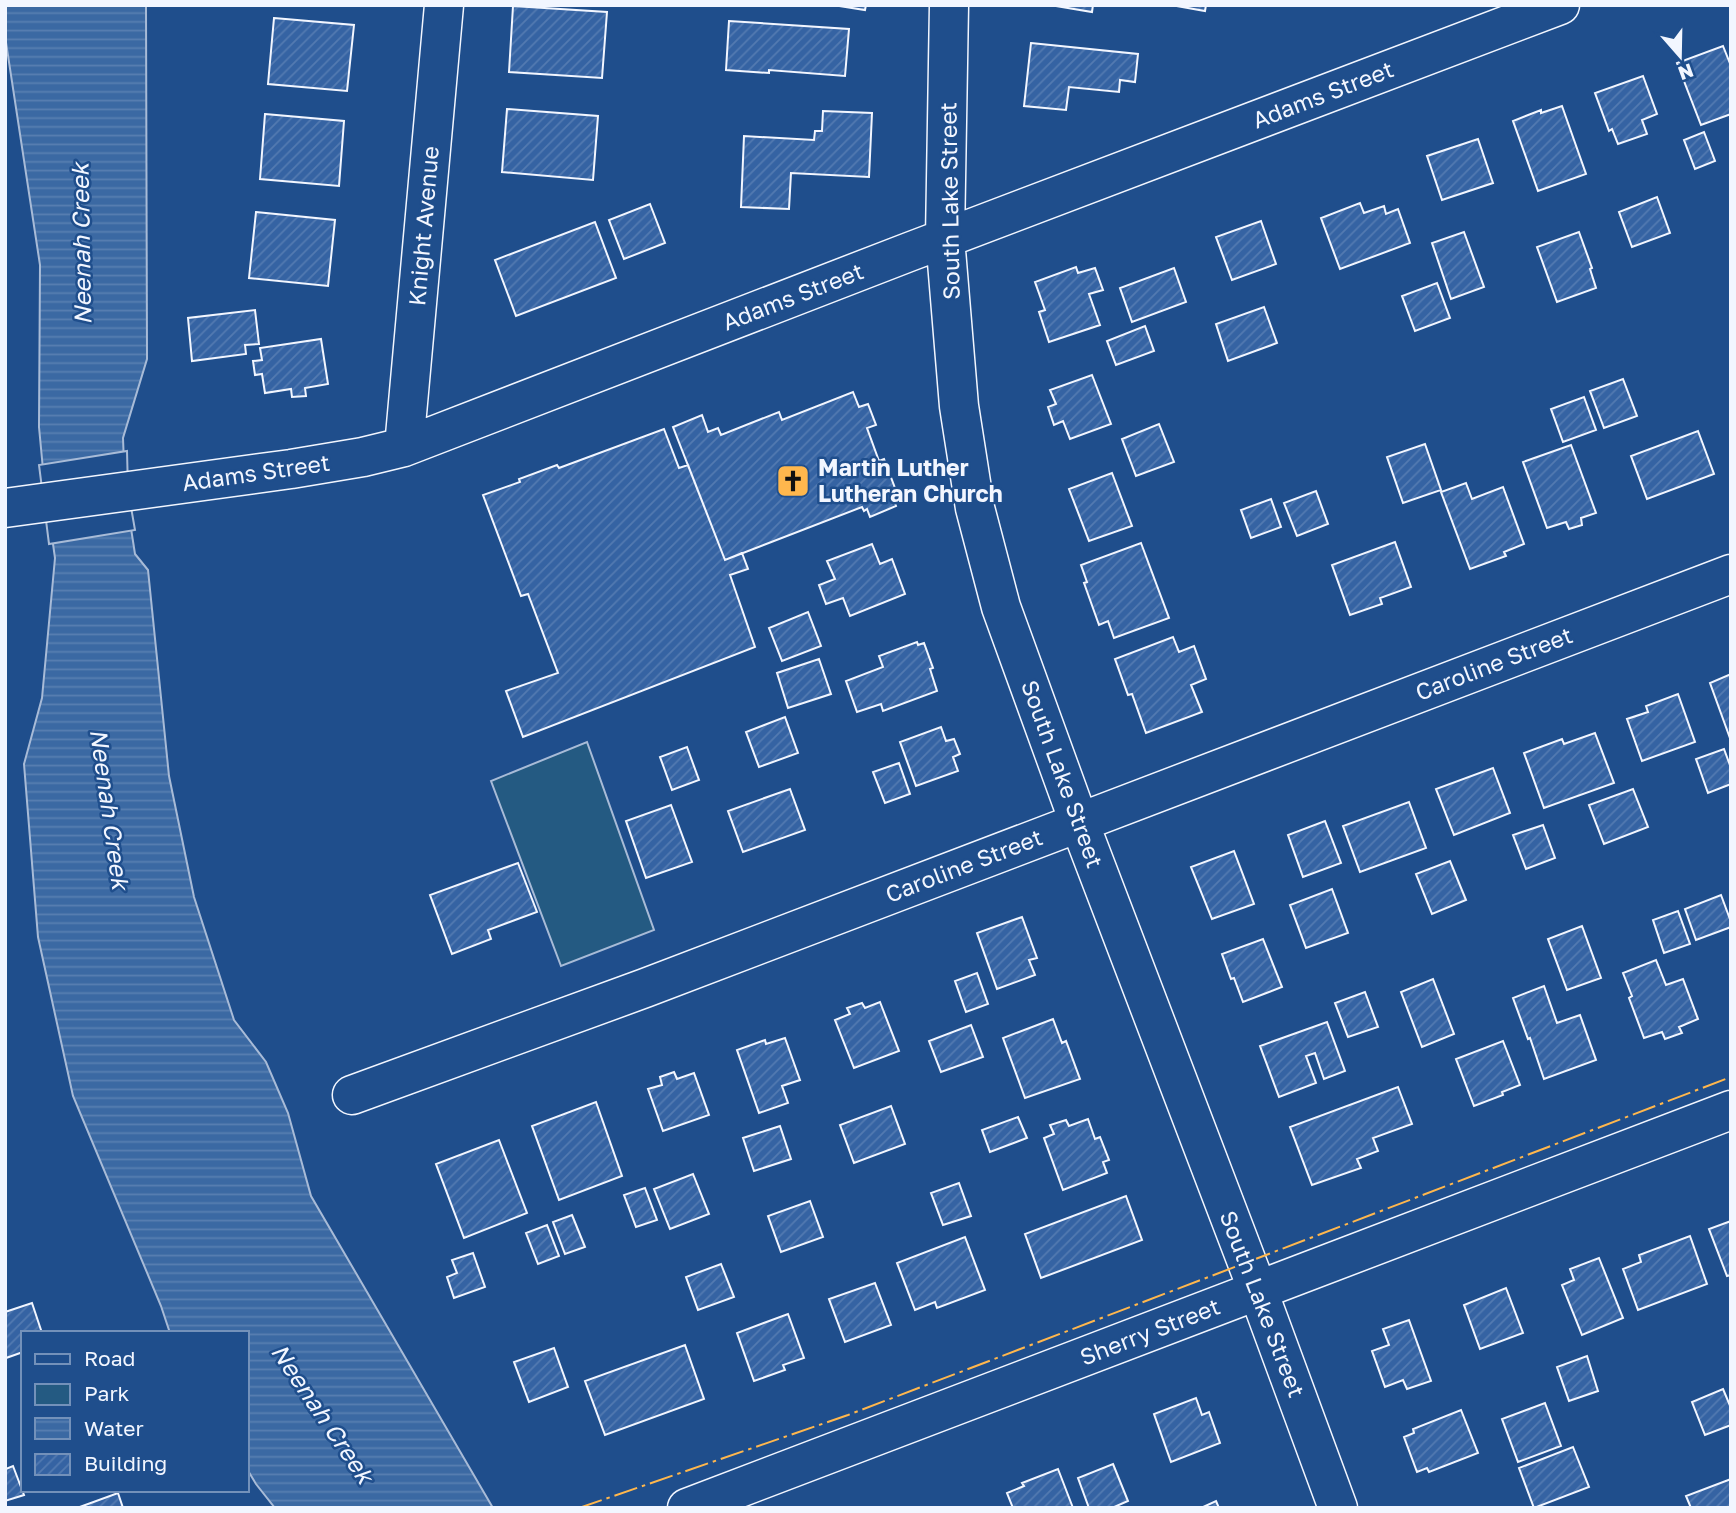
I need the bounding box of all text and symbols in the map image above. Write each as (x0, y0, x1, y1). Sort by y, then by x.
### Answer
north arrow (1645, 21, 1715, 91)
street label: Adams Street (1248, 54, 1397, 134)
text: N (1675, 59, 1697, 86)
street label: South Lake Street (933, 102, 965, 300)
street label: Knight Avenue (402, 145, 444, 307)
water label: Neenah Creek (65, 160, 96, 325)
street label: Adams Street (718, 256, 867, 336)
street label: Adams Street (180, 448, 331, 496)
place label: Martin Luther Lutheran Church (818, 453, 1003, 507)
church icon: Martin Luther Lutheran Church (774, 462, 812, 500)
street label: Caroline Street (1411, 620, 1576, 706)
street label: South Lake Street (1016, 676, 1110, 871)
water label: Neenah Creek (85, 727, 136, 893)
street label: Caroline Street (881, 822, 1046, 908)
street label: South Lake Street (1214, 1206, 1311, 1401)
street label: Sherry Street (1076, 1292, 1224, 1371)
legend (21, 1331, 248, 1492)
water label: Neenah Creek (266, 1338, 382, 1490)
text: Road (84, 1345, 135, 1371)
text: Park (84, 1380, 130, 1406)
text: Water (84, 1415, 144, 1441)
text: Building (84, 1450, 167, 1476)

